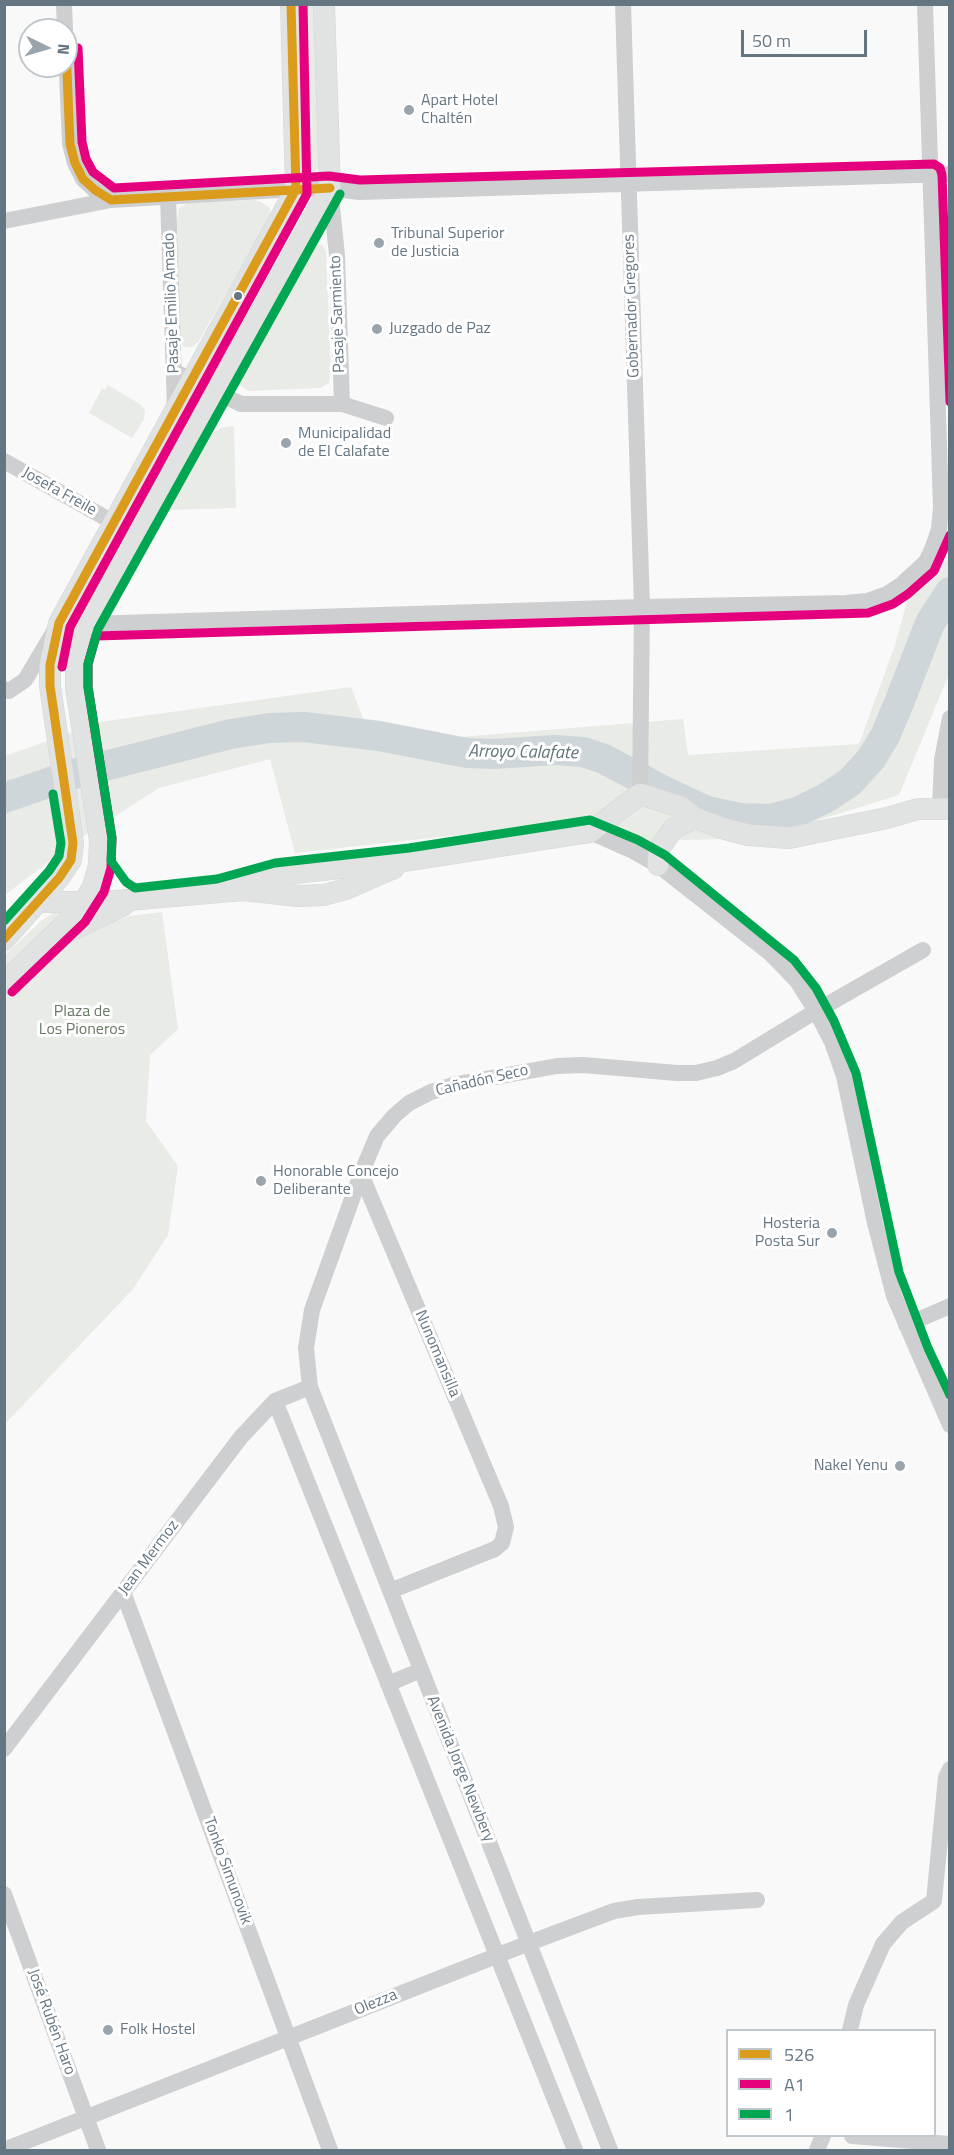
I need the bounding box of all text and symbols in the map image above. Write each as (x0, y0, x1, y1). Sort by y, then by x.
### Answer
north arrow (18, 18, 78, 78)
scale bar (744, 18, 870, 56)
text: 50 m (752, 27, 791, 54)
text: N (52, 43, 76, 56)
place label: Apart Hotel Chaltén (421, 91, 498, 129)
marker: Apart Hotel Chaltén (402, 103, 416, 117)
place label: Tribunal Superior de Justicia (391, 224, 505, 262)
street label: Pasaje Emilio Amado (160, 232, 184, 374)
street label: Gobernador Gregores (620, 234, 644, 378)
marker: Tribunal Superior de Justicia (372, 236, 386, 250)
street label: Pasaje Sarmiento (326, 255, 350, 373)
unlabelled marker (232, 290, 244, 302)
place label: Juzgado de Paz (389, 319, 491, 339)
marker: Juzgado de Paz (370, 322, 384, 336)
place label: Municipalidad de El Calafate (298, 424, 391, 462)
marker: Municipalidad de El Calafate (279, 436, 293, 450)
street label: Josefa Freile (18, 464, 100, 520)
water label: Arroyo Calafate (468, 741, 578, 765)
park label: Plaza de Los Pioneros (39, 1002, 125, 1040)
street label: Cañadón Seco (434, 1061, 530, 1101)
place label: Honorable Concejo Deliberante (273, 1162, 399, 1200)
marker: Honorable Concejo Deliberante (254, 1174, 268, 1188)
place label: Hosteria Posta Sur (755, 1214, 820, 1252)
marker: Hosteria Posta Sur (825, 1226, 839, 1240)
street label: Nunomansilla (410, 1308, 464, 1400)
place label: Nakel Yenu (814, 1456, 888, 1476)
marker: Nakel Yenu (893, 1459, 907, 1473)
street label: Jean Mermoz (115, 1517, 183, 1599)
street label: Avenida Jorge Newbery (422, 1693, 498, 1845)
street label: Tonko Simunovik (199, 1815, 255, 1927)
street label: José Rubén Haro (23, 1966, 79, 2078)
street label: Olezza (352, 1986, 400, 2020)
place label: Folk Hostel (120, 2020, 195, 2040)
marker: Folk Hostel (101, 2023, 115, 2037)
legend (726, 2029, 936, 2137)
text: 526 (784, 2041, 814, 2068)
text: A1 (784, 2071, 805, 2098)
text: 1 (784, 2101, 794, 2128)

